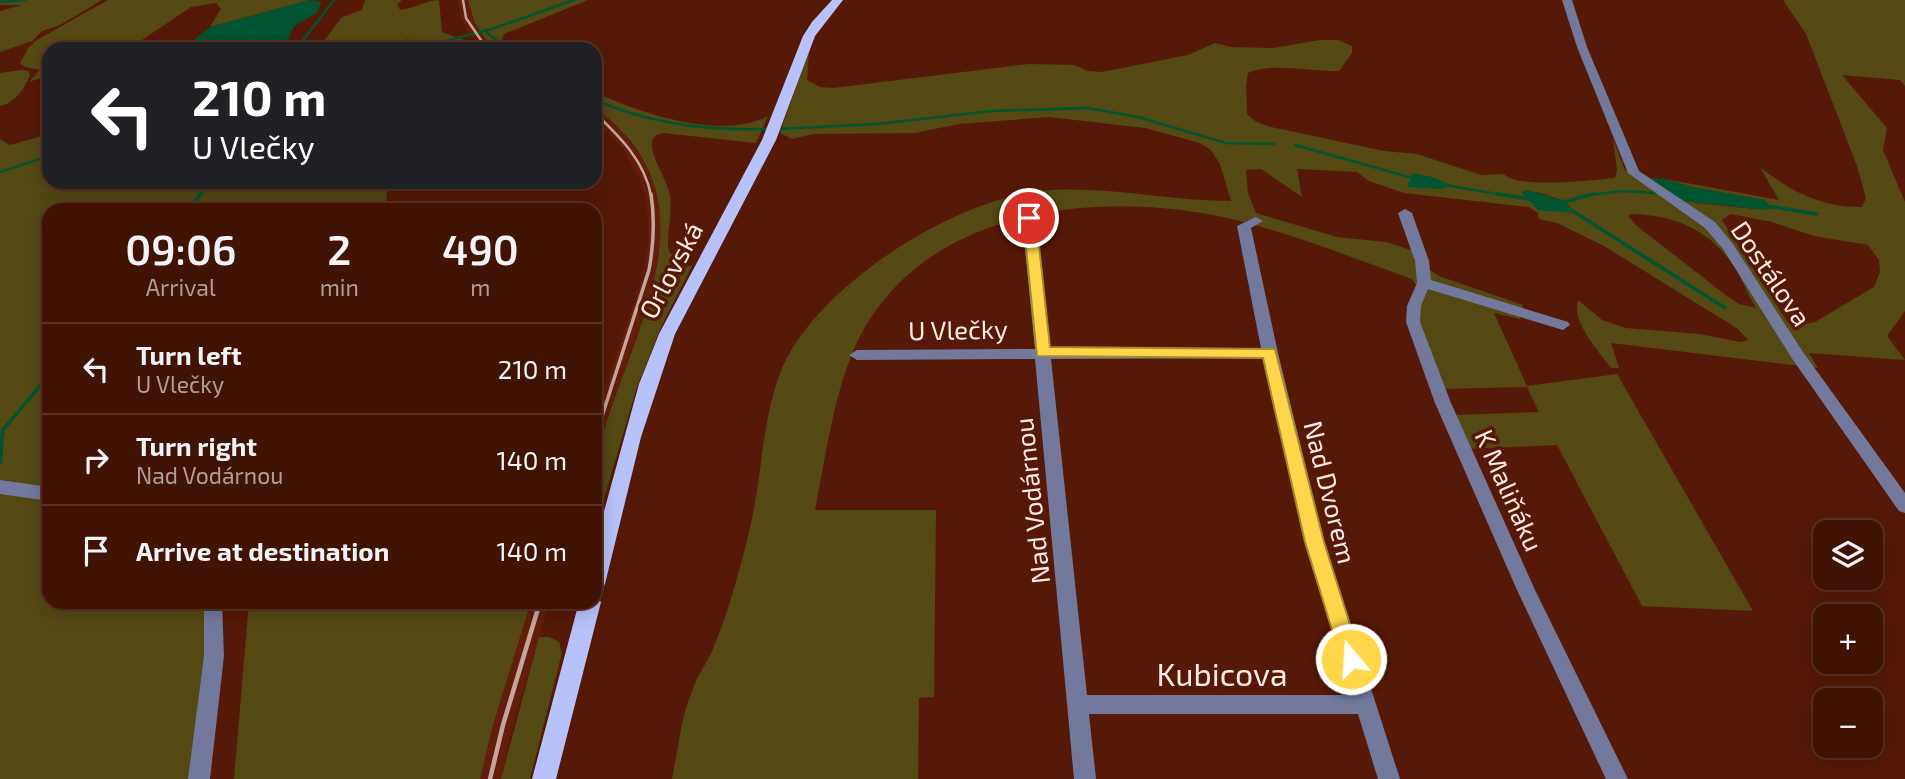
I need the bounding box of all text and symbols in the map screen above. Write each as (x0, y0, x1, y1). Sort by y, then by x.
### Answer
text: 210 m (192, 67, 326, 126)
icon: left (77, 70, 168, 161)
text: U Vlečky (192, 127, 315, 165)
pin (999, 188, 1059, 248)
icon: arrive (1010, 199, 1048, 237)
street label: Dostálova (1726, 215, 1818, 331)
street label: Orlovská (632, 217, 708, 323)
text: 09:06 (125, 223, 236, 273)
text: 2 (327, 223, 351, 273)
text: 490 (442, 223, 519, 273)
text: Arrival (146, 273, 216, 301)
text: min (320, 273, 359, 301)
text: m (470, 273, 490, 301)
street label: U Vlečky (908, 313, 1008, 345)
text: Turn left (136, 339, 242, 370)
icon: left (77, 350, 115, 388)
text: 210 m (498, 353, 567, 384)
text: U Vlečky (136, 370, 224, 398)
street label: Nad Vodárnou (1007, 417, 1055, 585)
street label: Nad Dvorem (1298, 418, 1364, 566)
street label: K Maliňáku (1469, 425, 1551, 555)
text: Turn right (136, 430, 257, 461)
icon: right (77, 441, 115, 479)
text: 140 m (496, 444, 567, 475)
text: Nad Vodárnou (136, 461, 283, 489)
map controls (1813, 520, 1883, 758)
button: layers (1813, 520, 1883, 590)
icon: arrive (77, 532, 115, 570)
text: Arrive at destination (136, 535, 389, 566)
text: 140 m (496, 535, 567, 566)
button: + (1813, 604, 1883, 674)
position arrow (1314, 622, 1388, 696)
street label: Kubicova (1157, 654, 1287, 692)
button: − (1813, 688, 1883, 758)

